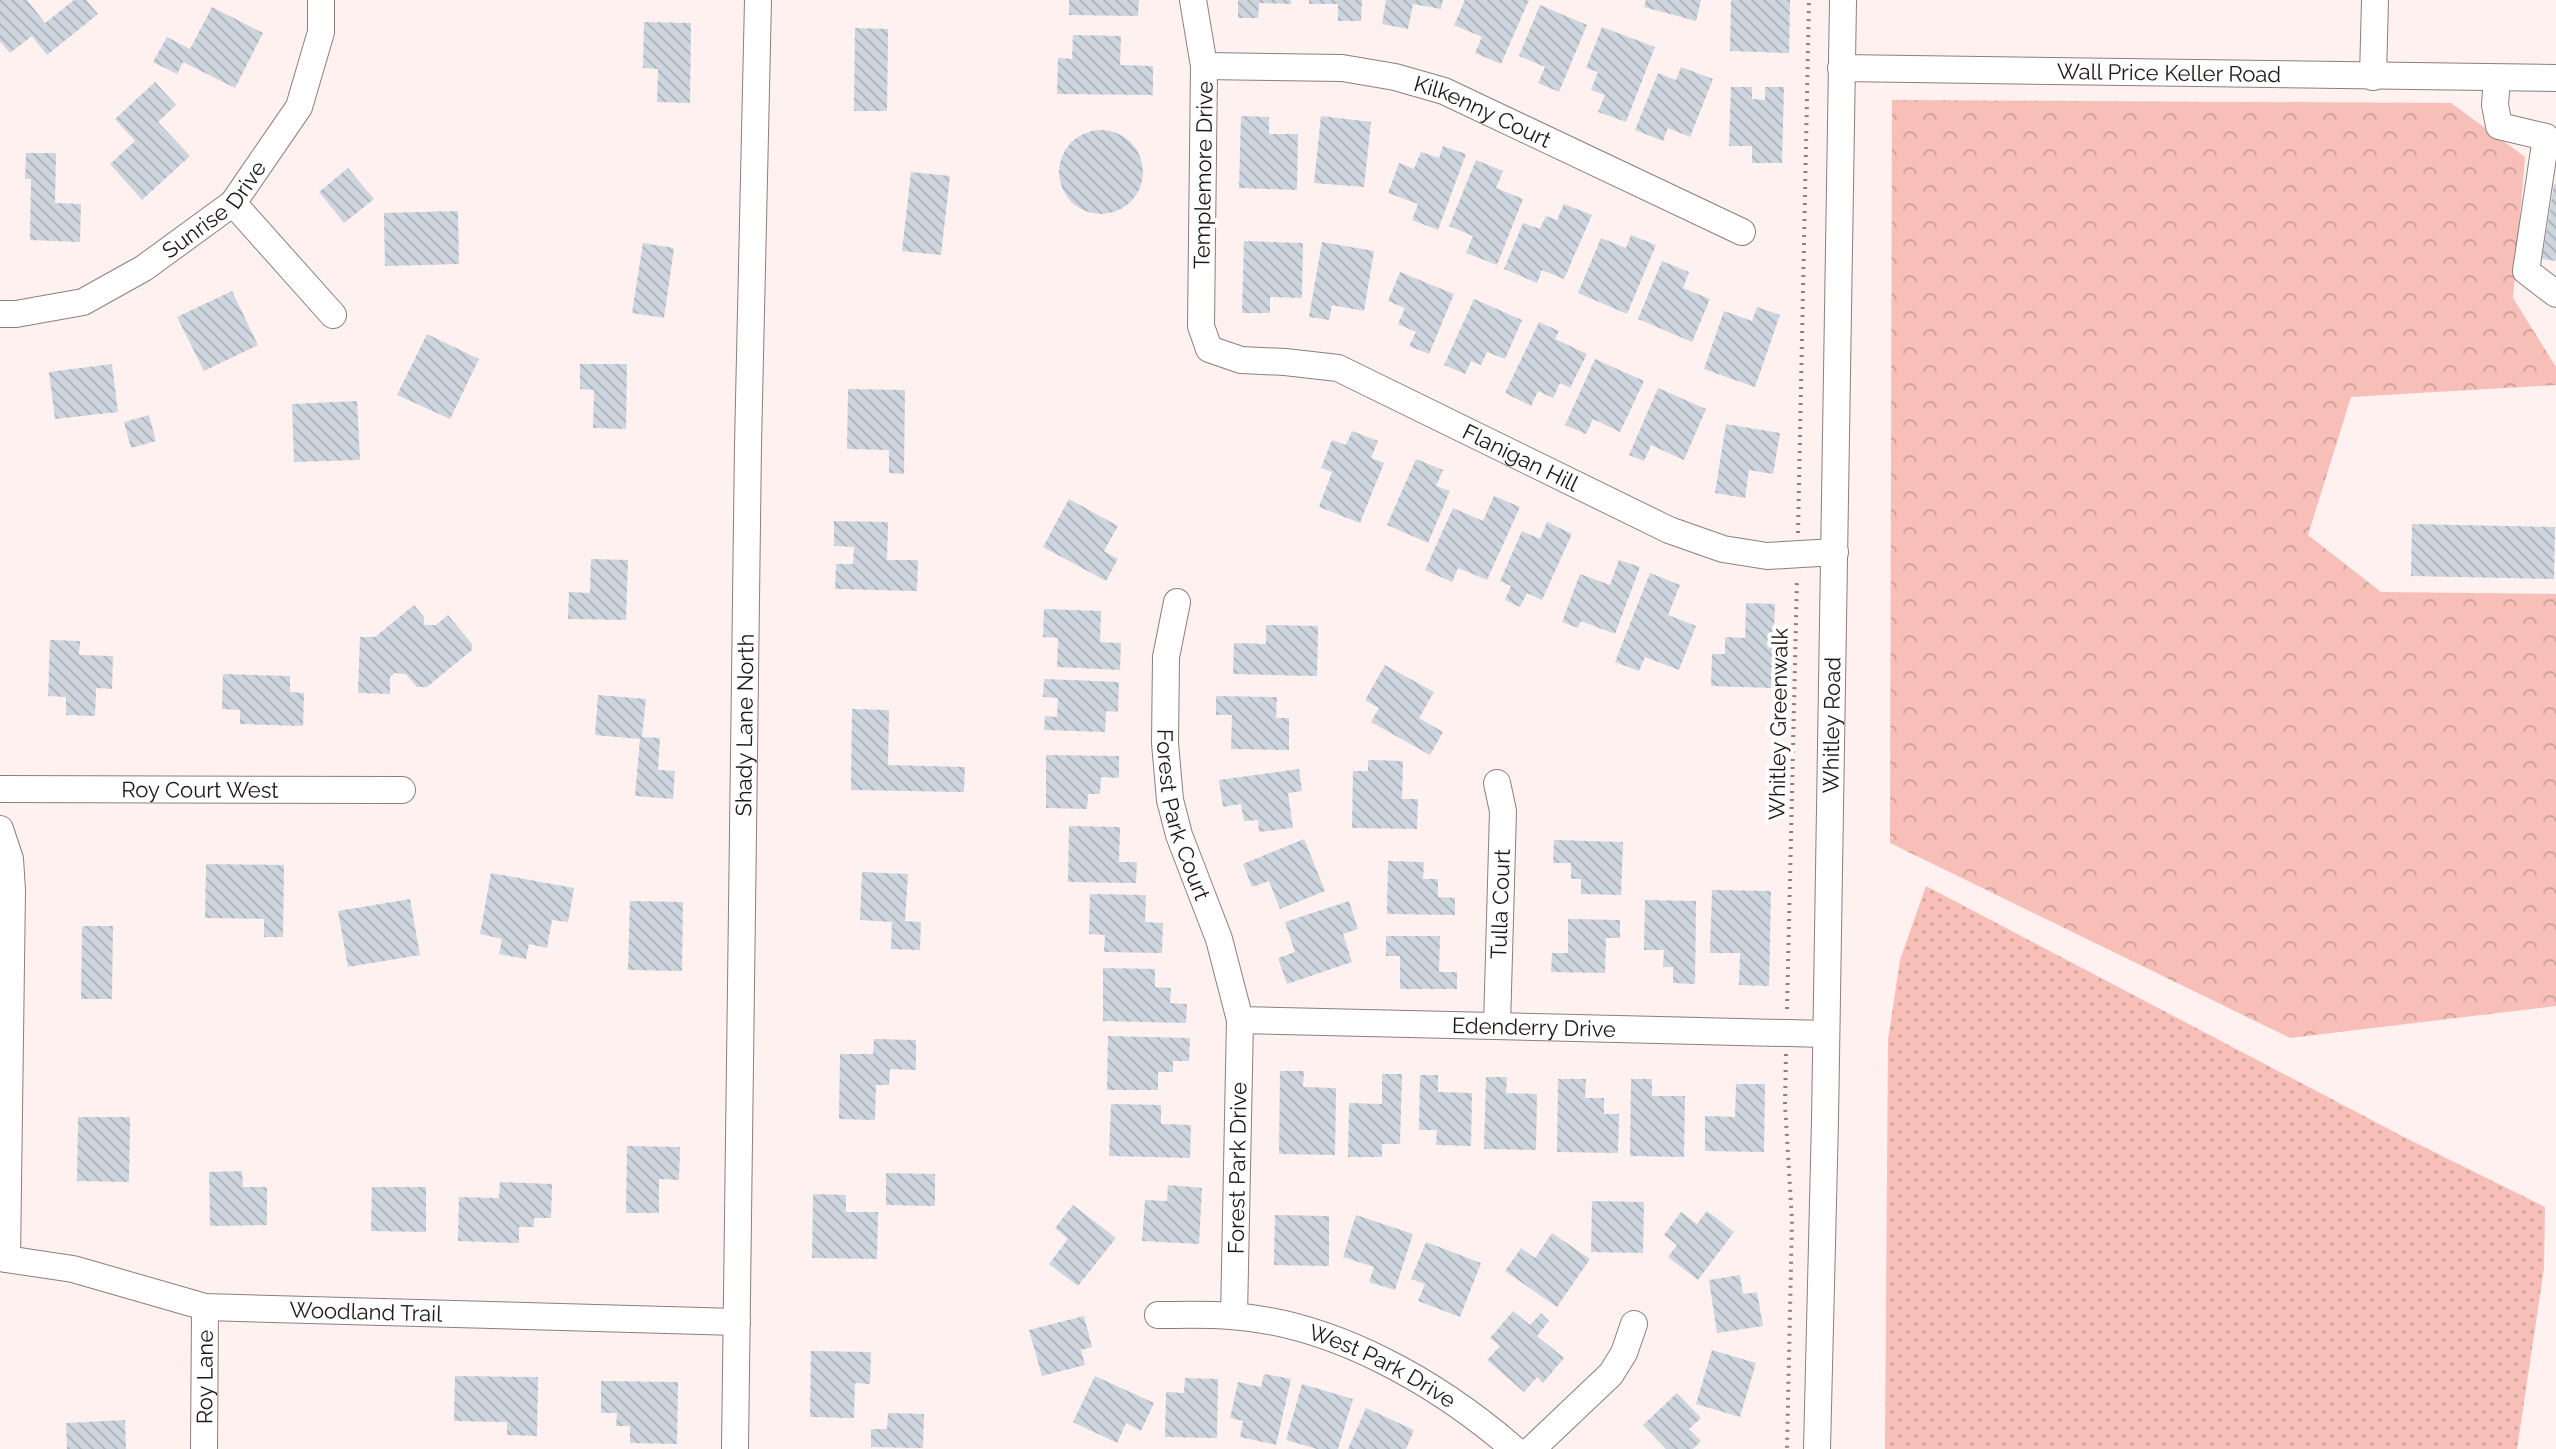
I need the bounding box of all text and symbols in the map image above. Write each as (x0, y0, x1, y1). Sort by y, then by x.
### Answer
street label: Wall Price Keller Road (2057, 58, 2281, 87)
street label: Kilkenny Court (1411, 70, 1556, 153)
street label: Templemore Drive (1188, 81, 1218, 269)
street label: Sunrise Drive (157, 155, 271, 264)
street label: Flanigan Hill (1459, 418, 1583, 497)
street label: Whitley Greenwalk (1763, 627, 1793, 820)
street label: Shady Lane North (730, 633, 759, 817)
street label: Whitley Road (1817, 657, 1845, 794)
street label: Forest Park Court (1152, 729, 1216, 904)
street label: Roy Court West (121, 776, 279, 803)
street label: Tulla Court (1485, 848, 1515, 960)
street label: Edenderry Drive (1452, 1012, 1616, 1042)
street label: Forest Park Drive (1222, 1082, 1252, 1254)
street label: Woodland Trail (289, 1296, 443, 1327)
street label: West Park Drive (1306, 1319, 1461, 1413)
street label: Roy Lane (191, 1330, 218, 1424)

